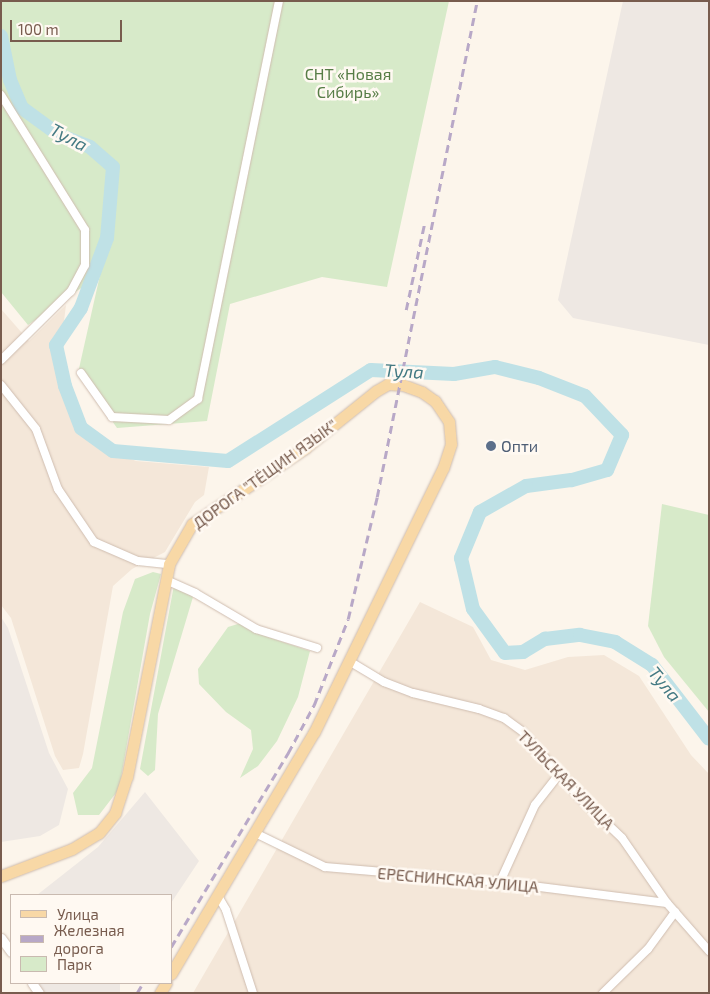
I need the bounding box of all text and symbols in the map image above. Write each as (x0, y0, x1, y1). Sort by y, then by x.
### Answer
scale bar (12, 10, 125, 42)
text: 100 m (18, 20, 59, 38)
park label: СНТ «Новая Сибирь» (305, 64, 391, 102)
water label: Тула (47, 118, 91, 156)
water label: Тула (384, 359, 424, 383)
street label: ДОРОГА "ТЁЩИН ЯЗЫК" (189, 415, 341, 533)
place label: Опти (501, 436, 538, 456)
marker: Опти (485, 440, 497, 452)
water label: Тула (644, 662, 686, 706)
street label: ТУЛЬСКАЯ УЛИЦА (514, 726, 618, 834)
street label: ЕРЕСНИНСКАЯ УЛИЦА (377, 863, 539, 897)
legend (10, 894, 172, 984)
text: Улица (57, 905, 99, 923)
text: Железная дорога (54, 921, 125, 957)
text: Парк (57, 955, 92, 973)

